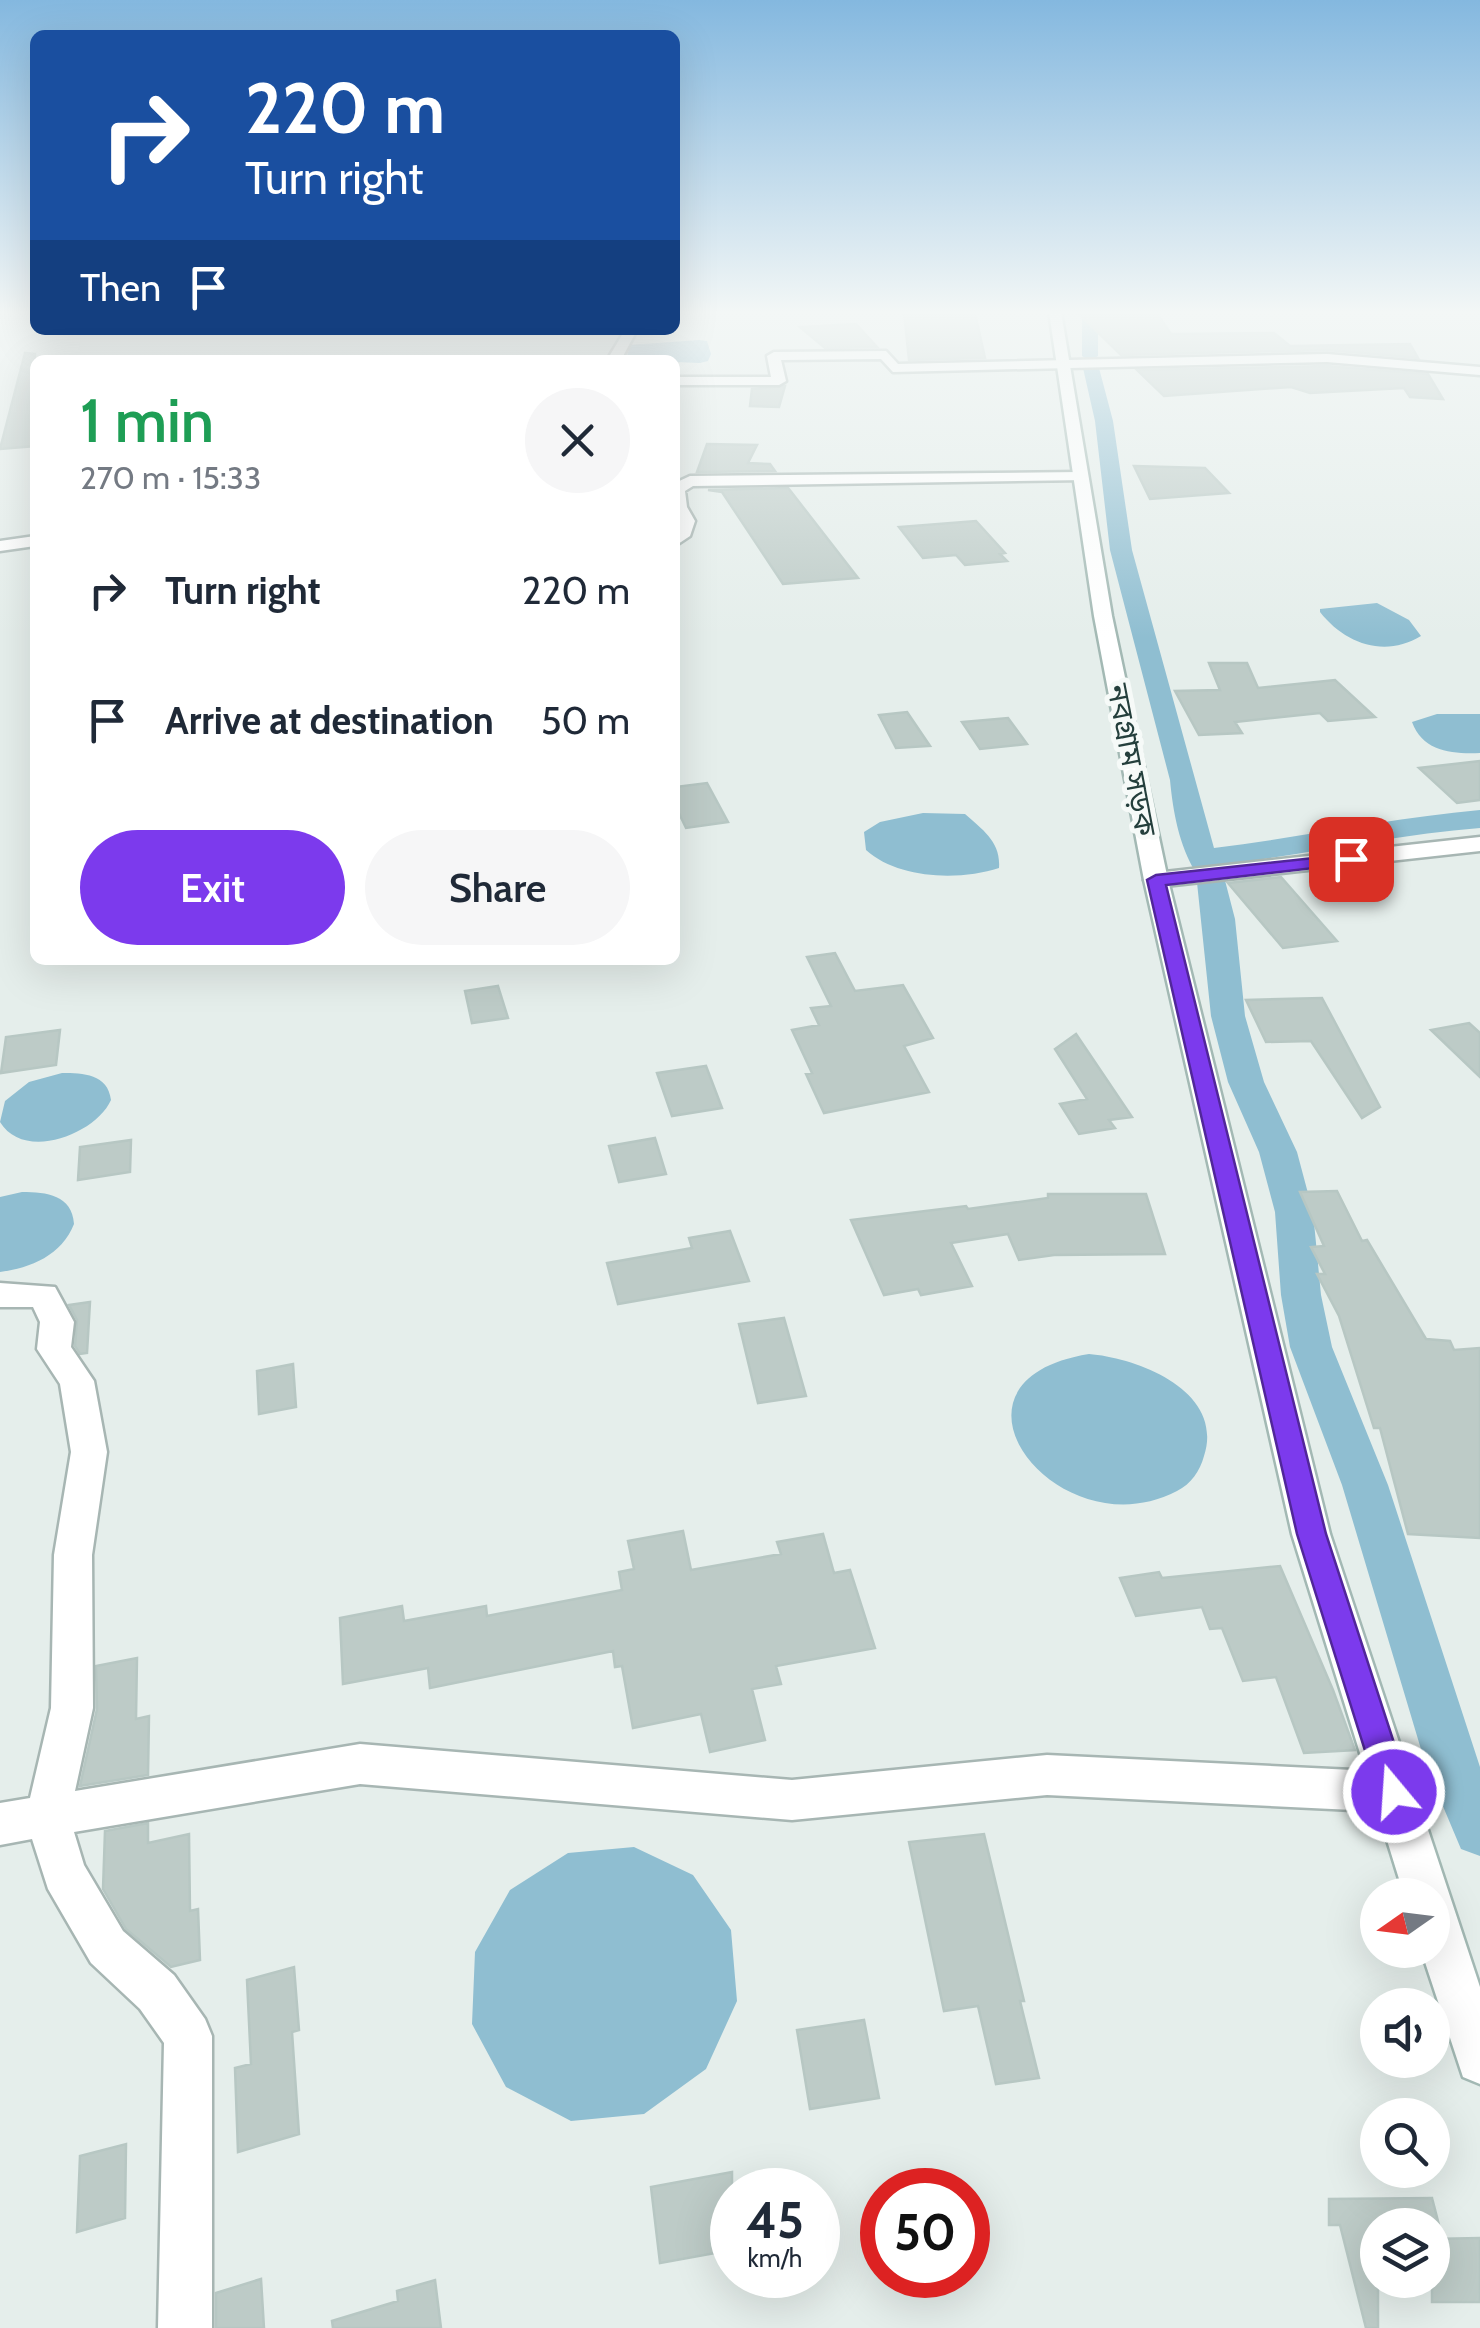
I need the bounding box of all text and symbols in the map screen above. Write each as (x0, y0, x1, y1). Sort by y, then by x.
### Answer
text: 220 m (245, 65, 445, 151)
icon: right (80, 70, 210, 200)
text: Turn right (245, 151, 424, 205)
icon: arrive (181, 260, 236, 315)
text: Then (80, 264, 161, 311)
text: 1 min (80, 384, 214, 457)
button: close (525, 388, 630, 493)
text: 270 m · 15:33 (80, 458, 261, 497)
icon: right (80, 563, 135, 618)
text: Turn right (165, 567, 321, 614)
text: 220 m (522, 567, 630, 614)
street label: নবগ্রাম সড়ক (1099, 680, 1165, 840)
icon: arrive (80, 693, 135, 748)
text: Arrive at destination (165, 697, 494, 744)
text: 50 m (541, 697, 630, 744)
pin (1309, 817, 1394, 902)
button: Exit (80, 830, 345, 945)
button: Share (365, 830, 630, 945)
icon: arrive (1324, 832, 1379, 887)
position arrow (1342, 1740, 1446, 1844)
north arrow (1360, 1878, 1450, 1968)
map controls (1360, 1878, 1450, 2298)
button: sound (1360, 1988, 1450, 2078)
button: search (1360, 2098, 1450, 2188)
speed limit sign: 50 (860, 2168, 990, 2298)
text: 45 (746, 2190, 804, 2251)
button: layers (1360, 2208, 1450, 2298)
text: km/h (748, 2243, 802, 2273)

